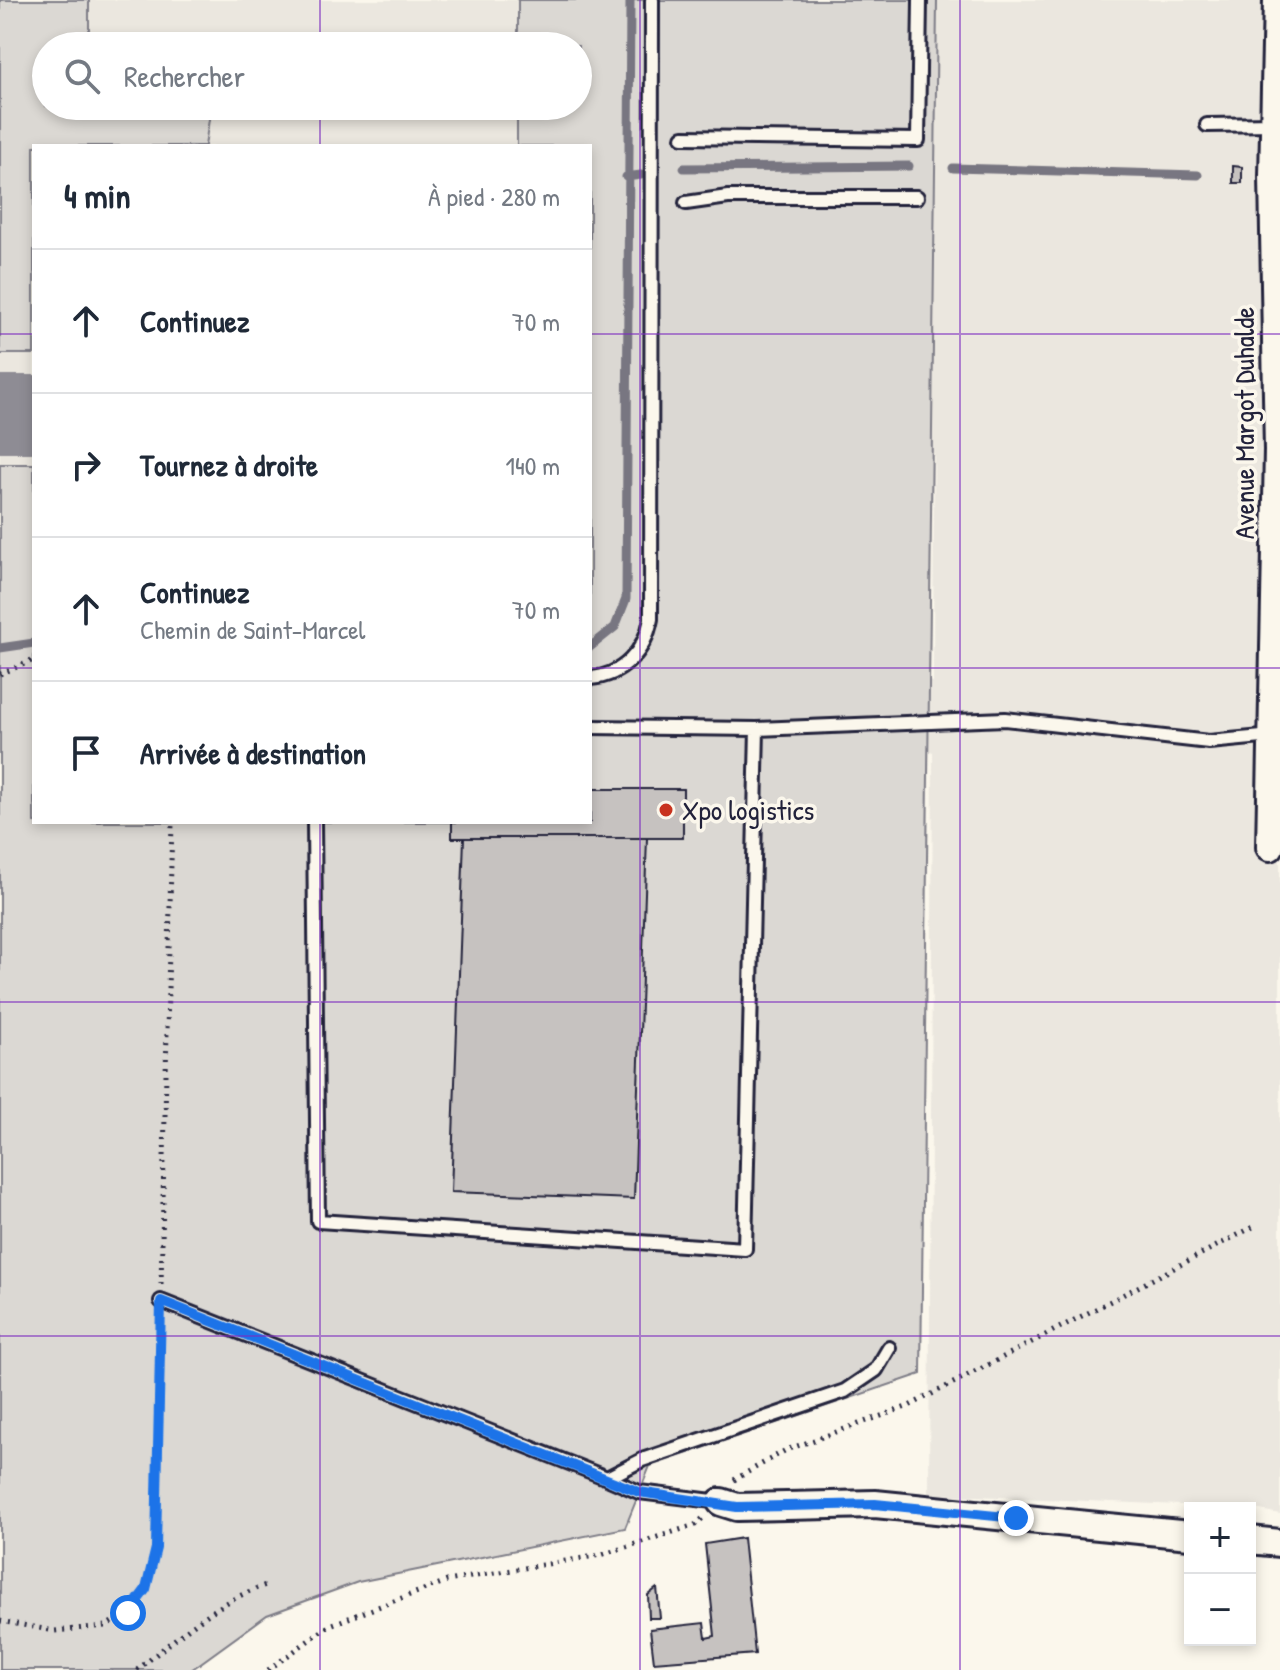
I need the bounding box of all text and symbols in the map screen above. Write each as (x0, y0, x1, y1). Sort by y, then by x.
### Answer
search box (32, 32, 592, 120)
icon: search (60, 54, 104, 98)
text: Rechercher (124, 56, 245, 96)
text: 4 min (64, 173, 131, 219)
text: À pied · 280 m (428, 179, 560, 214)
icon: ahead (64, 299, 108, 343)
text: Continuez (140, 301, 249, 341)
text: 70 m (512, 304, 560, 339)
street label: Avenue Margot Duhalde (1225, 307, 1263, 539)
icon: right (64, 443, 108, 487)
text: Tournez à droite (140, 445, 318, 485)
text: 140 m (506, 448, 560, 483)
text: Continuez (140, 572, 249, 612)
icon: ahead (64, 587, 108, 631)
text: 70 m (512, 592, 560, 627)
text: Chemin de Saint-Marcel (140, 612, 365, 647)
icon: arrive (64, 731, 108, 775)
text: Arrivée à destination (140, 733, 366, 773)
place label: Xpo logistics (682, 791, 814, 829)
marker: Xpo logistics (657, 801, 675, 819)
route end (998, 1500, 1034, 1536)
map controls (1184, 1502, 1256, 1646)
button: + (1184, 1502, 1256, 1574)
button: − (1184, 1574, 1256, 1646)
route start (110, 1595, 146, 1631)

